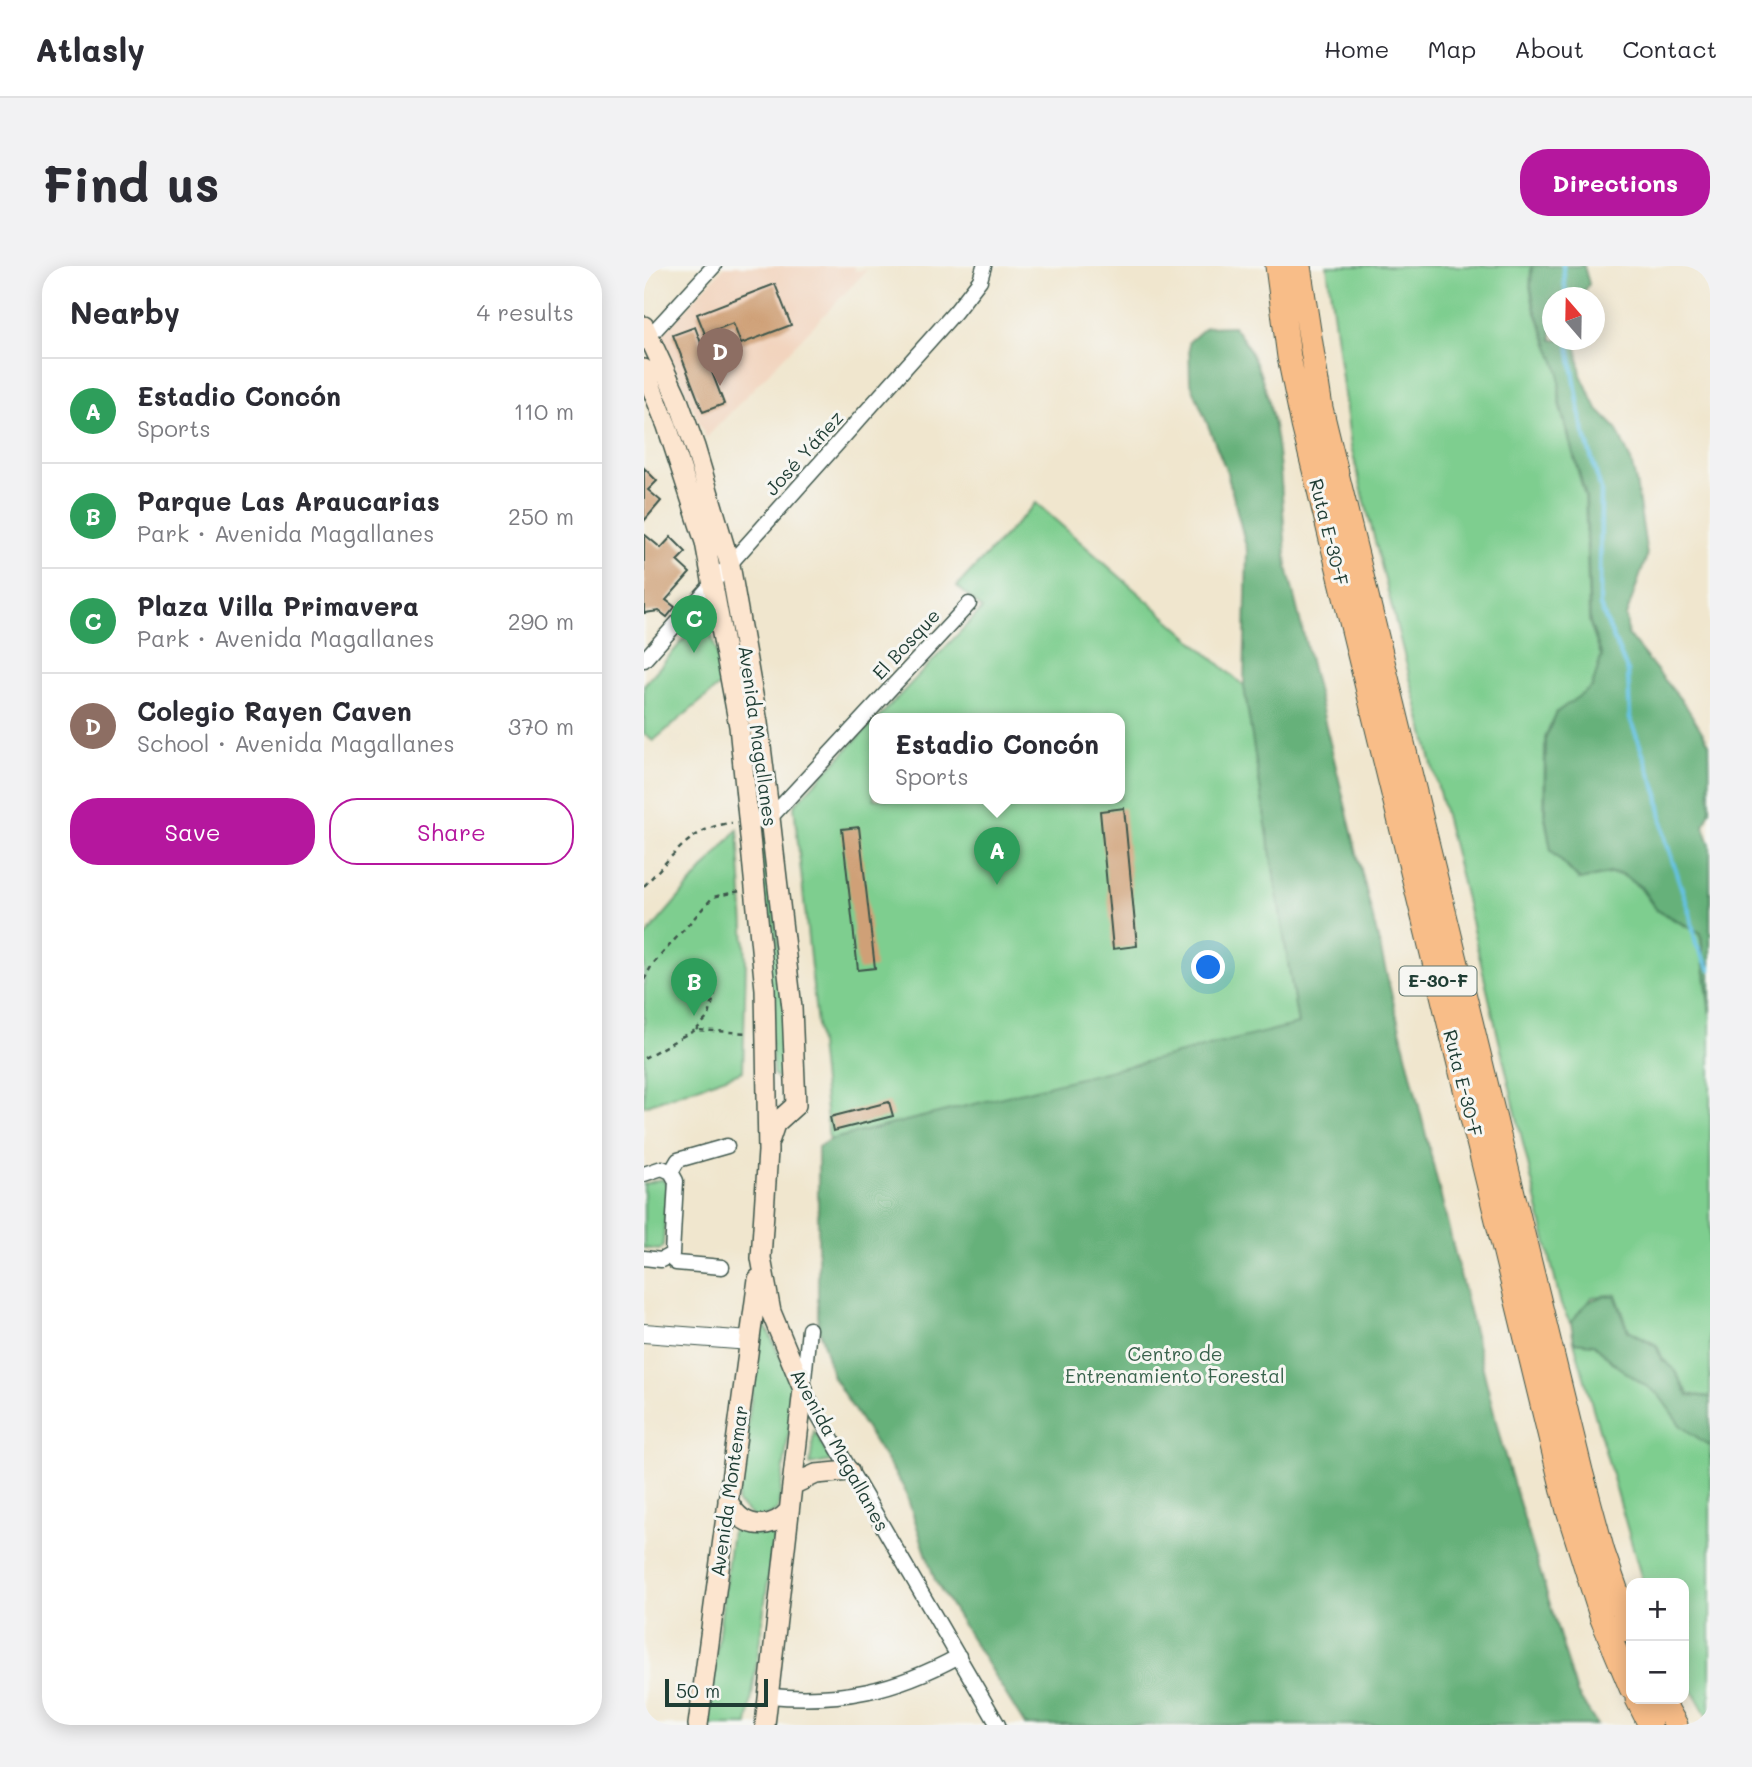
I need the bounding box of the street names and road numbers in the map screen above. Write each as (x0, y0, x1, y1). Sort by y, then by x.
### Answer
street label: José Yáñez (759, 405, 848, 500)
street label: Ruta E-30-F (1304, 476, 1355, 588)
street label: El Bosque (866, 603, 945, 685)
street label: Avenida Magallanes (733, 644, 784, 828)
road number: E-30-F (1400, 966, 1476, 996)
street label: Ruta E-30-F (1438, 1027, 1489, 1139)
street label: Avenida Magallanes (785, 1364, 896, 1535)
street label: Avenida Montemar (704, 1404, 753, 1578)

